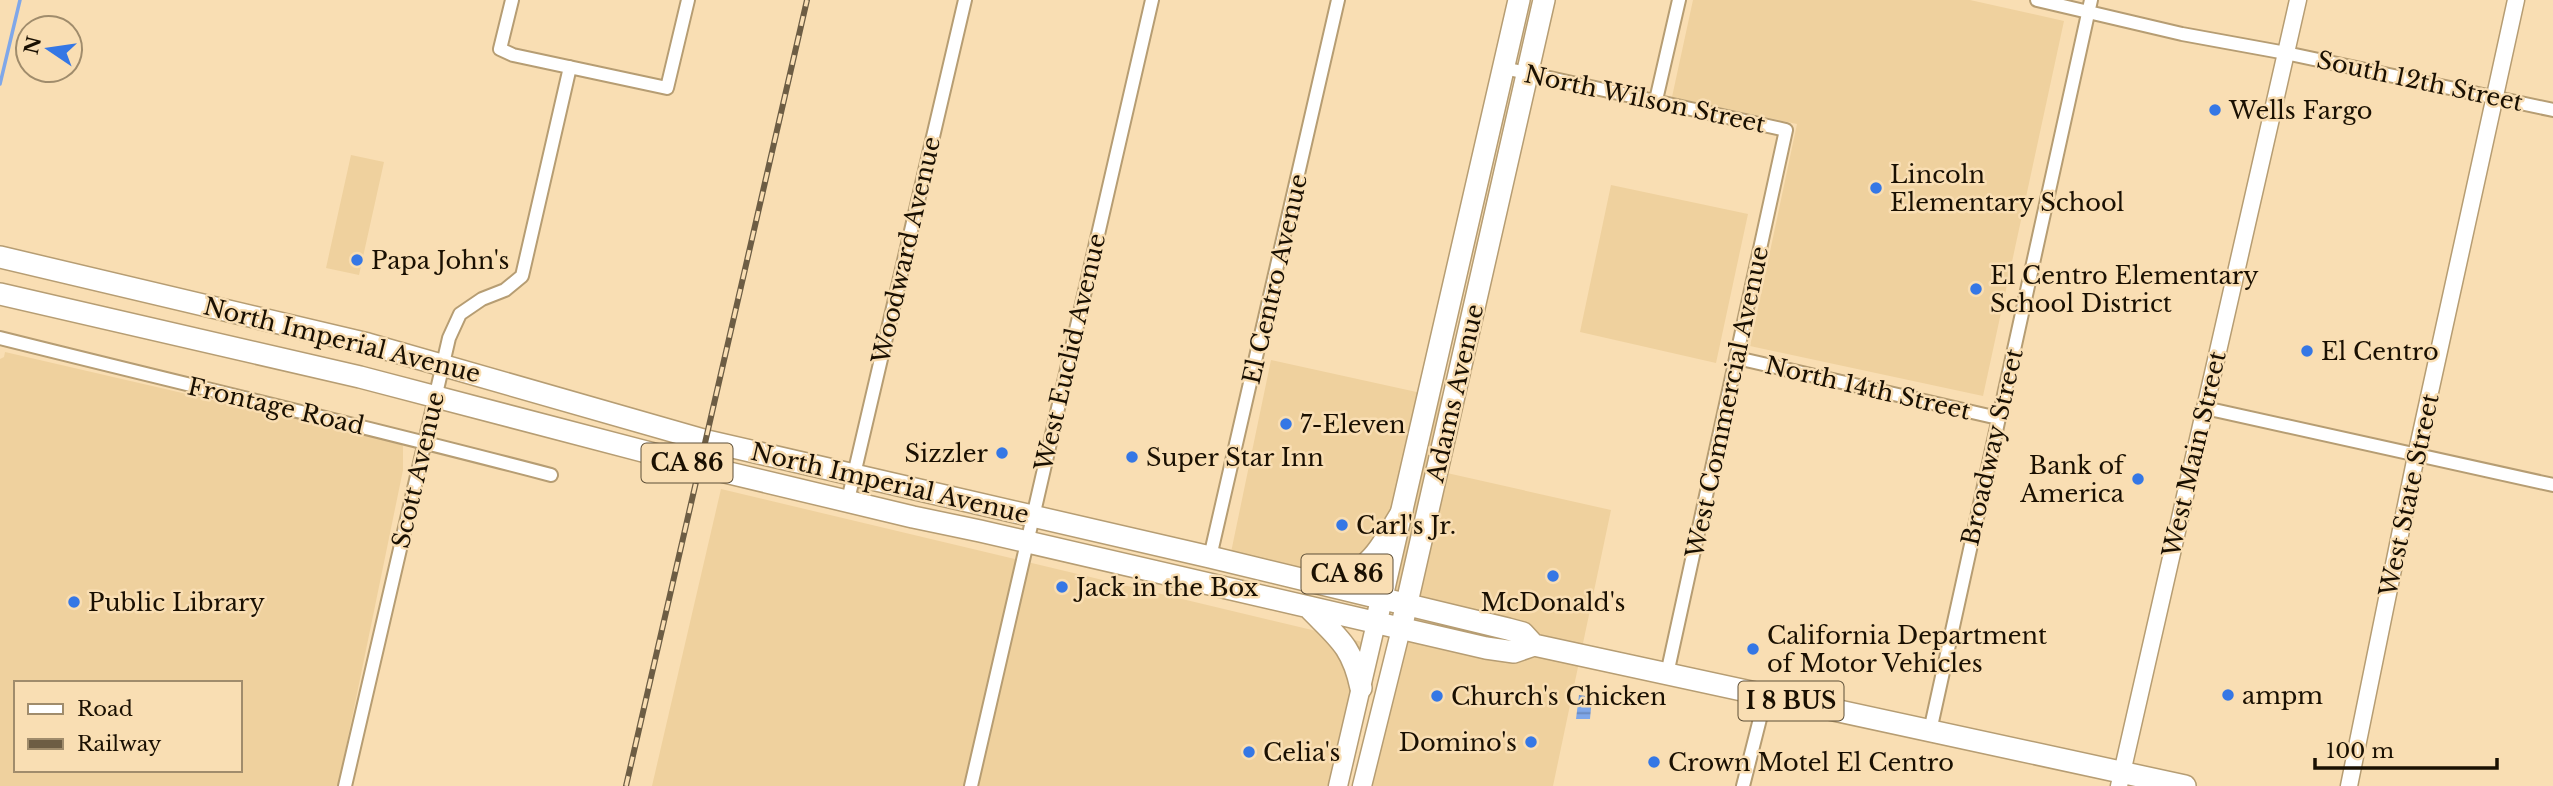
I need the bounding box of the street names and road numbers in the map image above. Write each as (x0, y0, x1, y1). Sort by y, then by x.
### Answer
street label: South 12th Street (2314, 45, 2526, 117)
street label: North Wilson Street (1522, 59, 1768, 139)
street label: Woodward Avenue (866, 134, 946, 367)
street label: El Centro Avenue (1237, 171, 1313, 387)
street label: West Euclid Avenue (1028, 230, 1111, 475)
street label: West Commercial Avenue (1680, 244, 1774, 561)
street label: North Imperial Avenue (201, 292, 483, 388)
street label: Adams Avenue (1420, 301, 1490, 486)
street label: Broadway Street (1955, 346, 2029, 548)
street label: West Main Street (2156, 348, 2232, 561)
street label: North 14th Street (1762, 350, 1974, 426)
street label: Frontage Road (185, 372, 367, 440)
street label: Scott Avenue (386, 389, 450, 551)
street label: West State Street (2373, 391, 2445, 600)
street label: North Imperial Avenue (748, 437, 1032, 529)
road number: CA 86 (642, 444, 732, 482)
road number: CA 86 (1302, 554, 1392, 594)
road number: I 8 BUS (1738, 681, 1844, 720)

